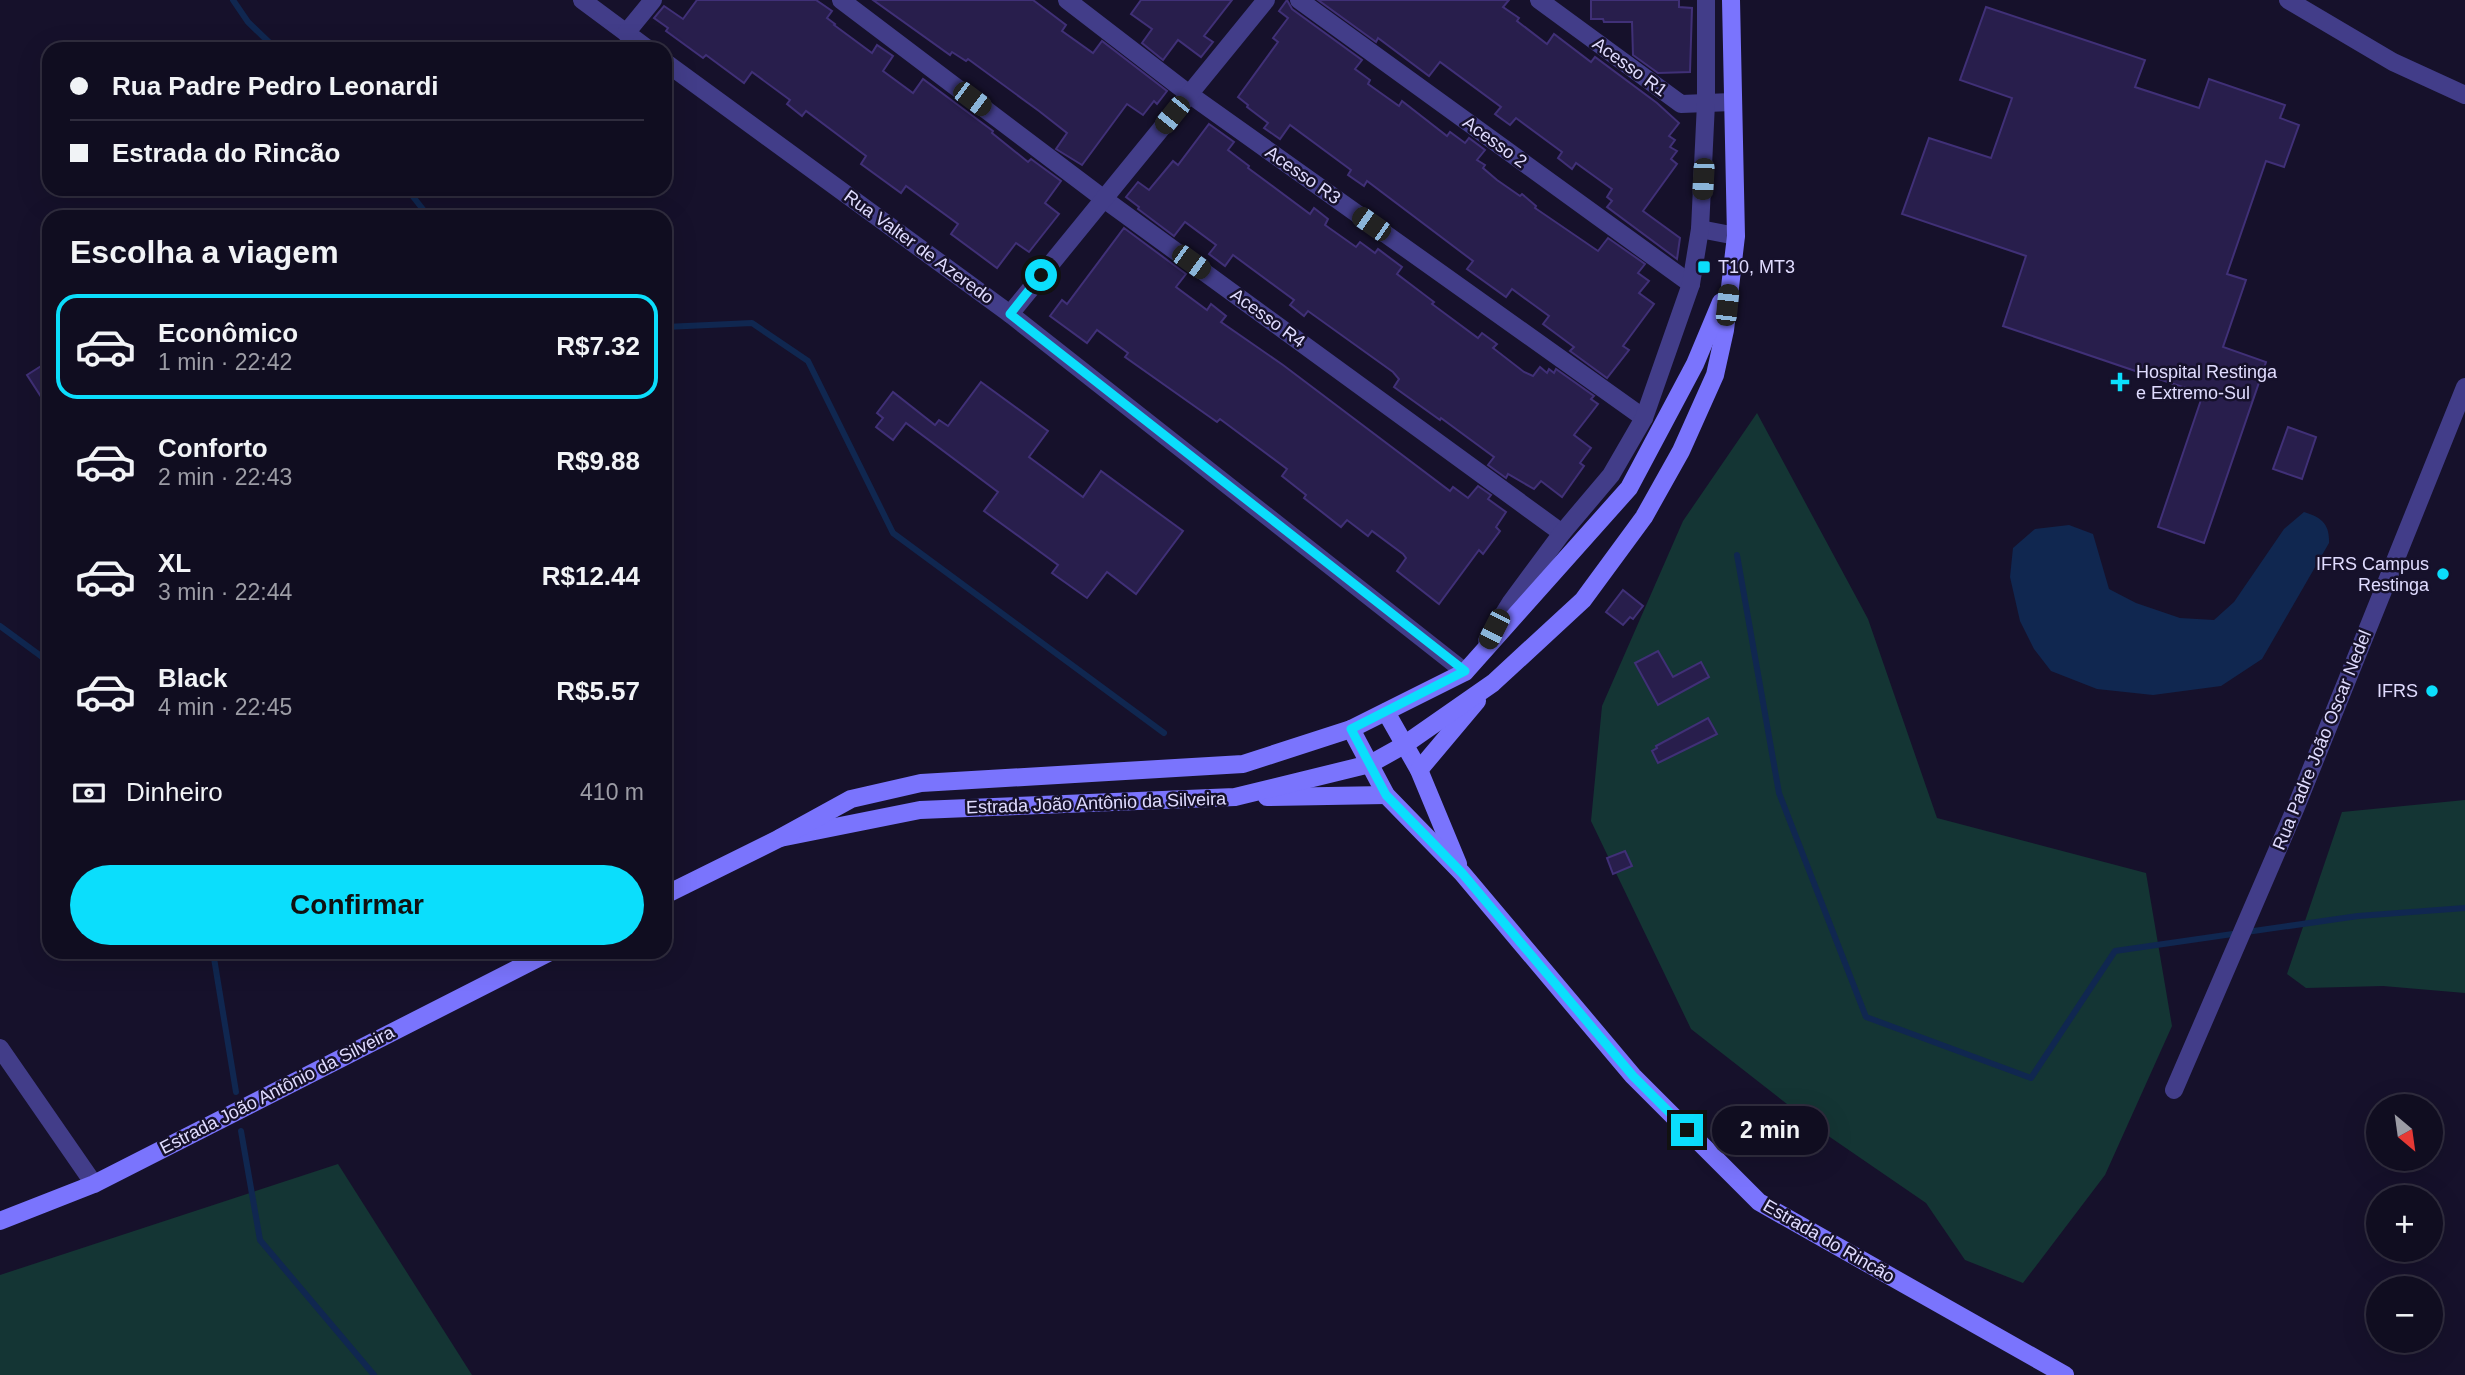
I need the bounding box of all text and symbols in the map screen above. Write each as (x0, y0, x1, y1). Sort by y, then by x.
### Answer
street label: Acesso R1 (1589, 33, 1671, 101)
text: Rua Padre Pedro Leonardi (112, 71, 439, 101)
car (949, 78, 996, 120)
car (1151, 92, 1194, 138)
street label: Acesso 2 (1459, 112, 1531, 172)
text: Estrada do Rincão (112, 138, 340, 168)
street label: Acesso R3 (1262, 142, 1344, 208)
car (1692, 157, 1715, 201)
street label: Rua Valter de Azeredo (840, 186, 998, 308)
car (1348, 203, 1395, 245)
text: Escolha a viagem (70, 234, 339, 270)
car (1168, 241, 1215, 283)
place label: T10, MT3 (1718, 257, 1795, 277)
route start (1025, 259, 1057, 291)
marker: T10, MT3 (1696, 259, 1712, 275)
car (1715, 283, 1740, 327)
street label: Acesso R4 (1227, 284, 1309, 352)
icon: car (74, 315, 137, 378)
text: Econômico (158, 318, 298, 348)
text: R$7.32 (556, 331, 640, 361)
text: 1 min · 22:42 (158, 349, 292, 375)
place label: Hospital Restinga e Extremo-Sul (2136, 362, 2278, 403)
marker: Hospital Restinga e Extremo-Sul (2110, 372, 2130, 392)
icon: car (74, 430, 137, 493)
text: Conforto (158, 433, 268, 463)
text: R$9.88 (556, 446, 640, 476)
text: 2 min · 22:43 (158, 464, 292, 490)
icon: car (74, 545, 137, 608)
text: XL (158, 548, 191, 578)
place label: IFRS Campus Restinga (2316, 554, 2430, 595)
text: R$12.44 (542, 561, 640, 591)
marker: IFRS Campus Restinga (2435, 566, 2451, 582)
text: 3 min · 22:44 (158, 579, 292, 605)
car (1476, 606, 1513, 652)
street label: Rua Padre João Oscar Nedel (2269, 627, 2375, 853)
icon: car (74, 660, 137, 723)
text: Black (158, 663, 227, 693)
text: R$5.57 (556, 676, 640, 706)
place label: IFRS (2377, 681, 2418, 701)
marker: IFRS (2424, 683, 2440, 699)
text: 4 min · 22:45 (158, 694, 292, 720)
icon: cash (70, 774, 108, 812)
text: Dinheiro (126, 777, 223, 807)
text: 410 m (580, 779, 644, 805)
street label: Estrada João Antônio da Silveira (966, 788, 1227, 818)
button: Confirmar (70, 865, 644, 945)
street label: Estrada João Antônio da Silveira (157, 1022, 398, 1158)
north arrow (2366, 1094, 2443, 1171)
map controls (2366, 1094, 2443, 1353)
callout: 2 min (1712, 1106, 1827, 1154)
route end (1671, 1114, 1703, 1146)
text: 2 min (1740, 1117, 1800, 1143)
button: + (2366, 1185, 2443, 1262)
street label: Estrada do Rincão (1760, 1195, 1898, 1287)
button: − (2366, 1276, 2443, 1353)

